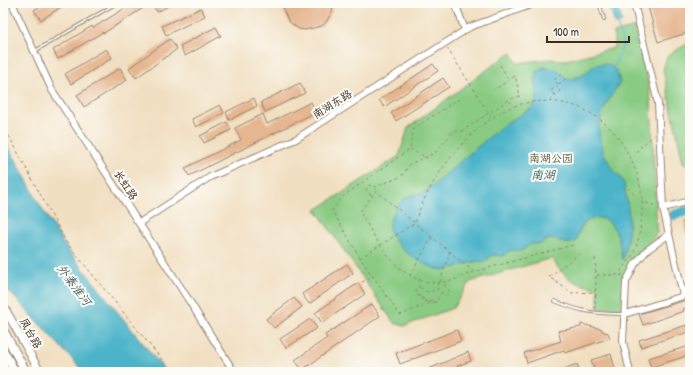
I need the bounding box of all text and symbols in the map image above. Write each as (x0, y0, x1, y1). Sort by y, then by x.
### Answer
scale bar (547, 18, 629, 44)
text: 100 m (553, 23, 579, 40)
street label: 南湖东路 (310, 86, 354, 122)
park label: 南湖公园 (529, 151, 573, 165)
water label: 南湖 (531, 166, 556, 183)
street label: 长虹路 (111, 167, 141, 203)
water label: 外秦淮河 (53, 260, 97, 311)
street label: 凤台路 (17, 315, 45, 351)

